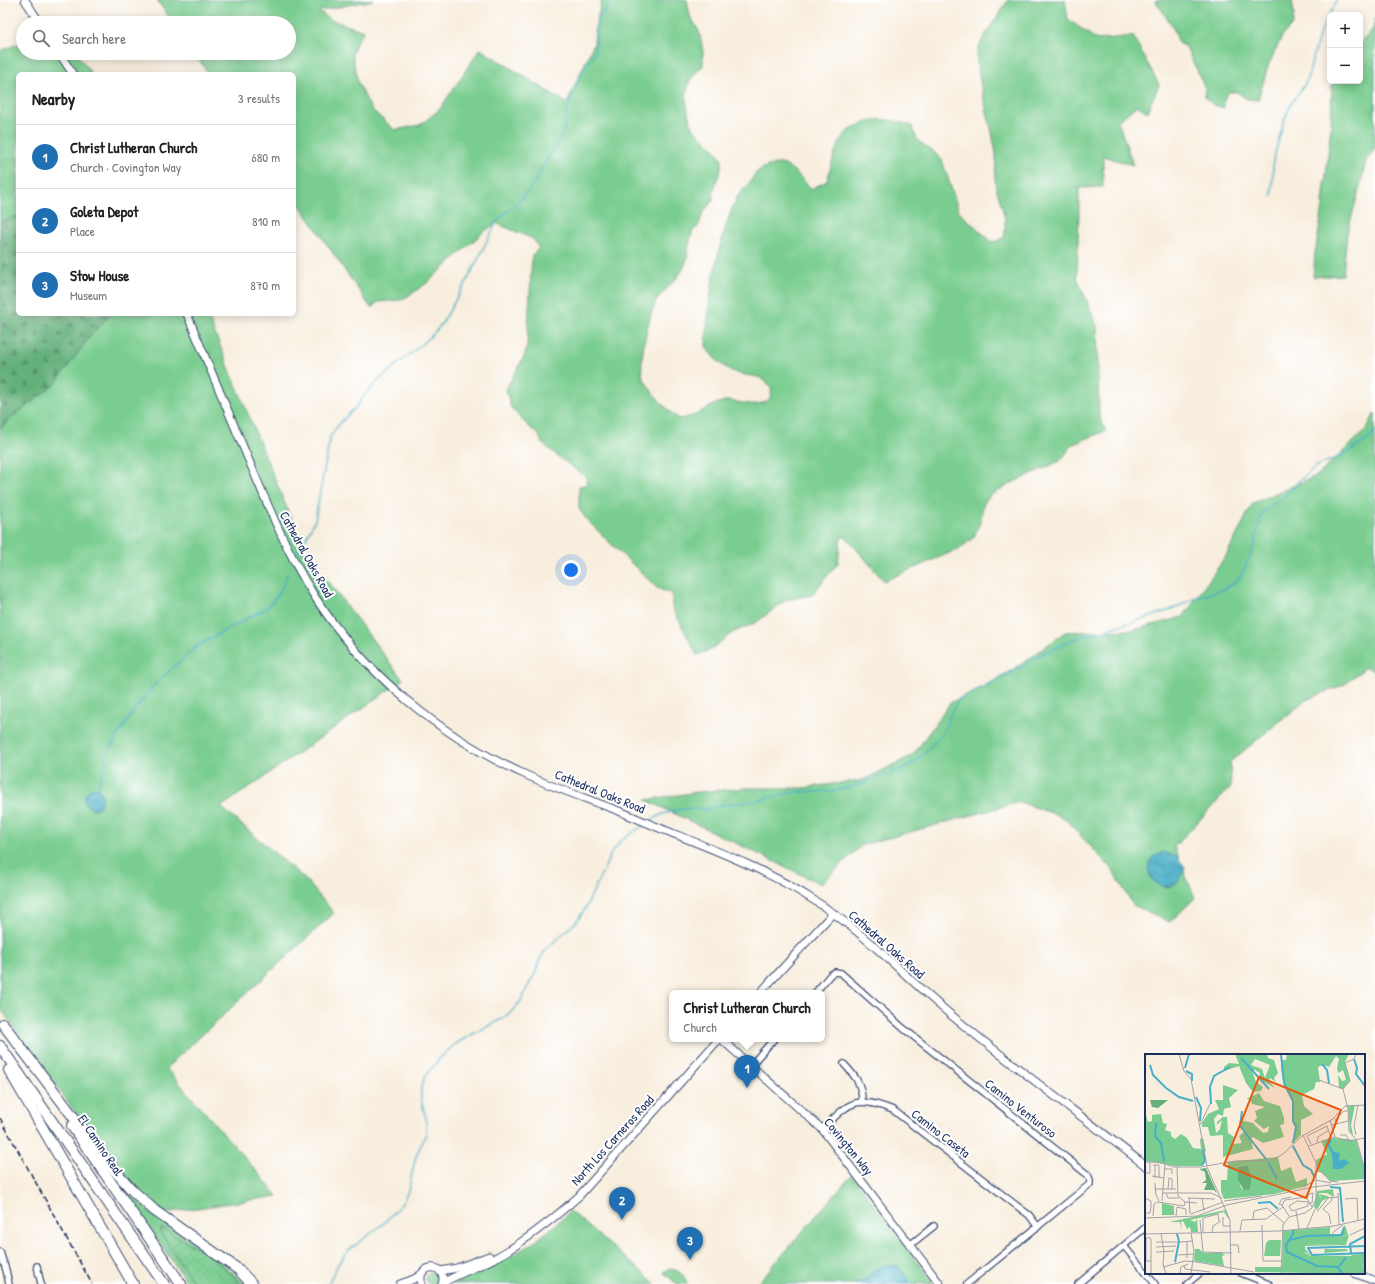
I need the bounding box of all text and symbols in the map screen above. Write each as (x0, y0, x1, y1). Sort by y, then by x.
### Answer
map controls (1327, 12, 1363, 84)
button: + (1327, 12, 1363, 48)
search box (16, 16, 296, 60)
icon: search (30, 27, 52, 49)
text: Search here (62, 28, 126, 49)
button: − (1327, 48, 1363, 84)
text: Nearby (32, 87, 75, 110)
text: 3 results (238, 89, 280, 107)
text: Christ Lutheran Church (70, 137, 197, 158)
text: 1 (43, 148, 47, 166)
text: 680 m (252, 148, 280, 166)
text: Church · Covington Way (70, 158, 181, 176)
text: Goleta Depot (70, 201, 138, 222)
text: 2 (42, 212, 48, 230)
text: 810 m (252, 212, 280, 230)
text: Place (70, 222, 95, 240)
text: Stow House (70, 265, 129, 286)
text: 3 (42, 276, 48, 294)
text: 870 m (250, 276, 280, 294)
text: Museum (70, 286, 107, 304)
street label: Cathedral Oaks Road (276, 508, 338, 600)
your location (561, 560, 581, 580)
street label: Cathedral Oaks Road (552, 765, 648, 817)
street label: Cathedral Oaks Road (845, 906, 929, 982)
popup (669, 990, 825, 1042)
text: Christ Lutheran Church (683, 997, 811, 1018)
text: Church (683, 1018, 717, 1036)
inset map (1145, 1054, 1365, 1274)
pin: 1 (734, 1055, 760, 1088)
street label: Camino Venturoso (981, 1074, 1061, 1142)
street label: North Los Carneros Road (567, 1091, 657, 1189)
street label: Camino Caseta (908, 1104, 974, 1162)
street label: El Camino Real (74, 1111, 128, 1179)
street label: Covington Way (820, 1113, 878, 1179)
pin: 2 (609, 1187, 635, 1220)
pin: 3 (677, 1227, 703, 1260)

